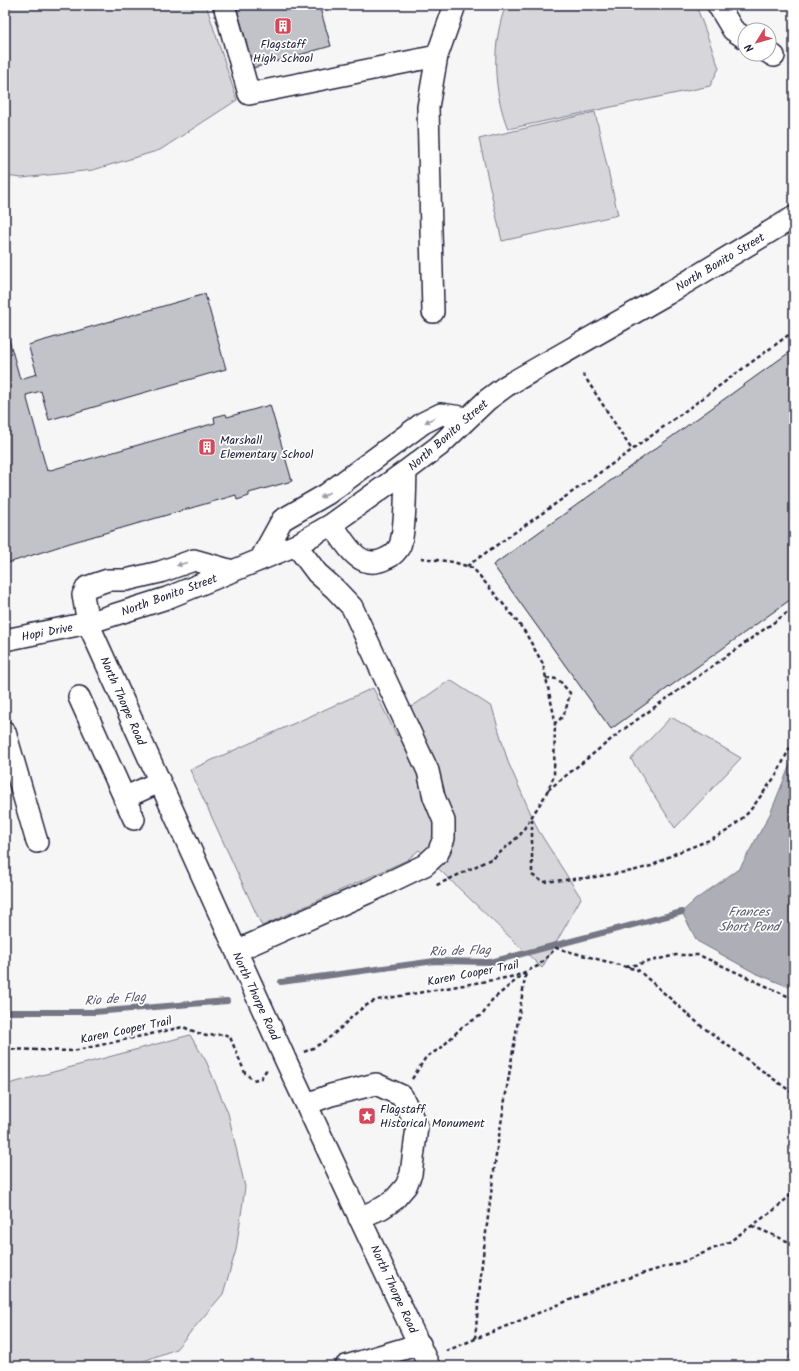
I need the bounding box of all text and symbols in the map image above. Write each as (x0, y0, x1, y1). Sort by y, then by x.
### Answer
building icon: Flagstaff High School (273, 16, 293, 36)
north arrow (737, 22, 777, 62)
place label: Flagstaff High School (253, 35, 313, 68)
text: N (741, 39, 759, 56)
street label: North Bonito Street (672, 228, 769, 297)
street label: North Bonito Street (404, 395, 493, 476)
one-way arrow (425, 416, 436, 423)
place label: Marshall Elementary School (220, 431, 313, 464)
building icon: Marshall Elementary School (197, 437, 217, 457)
one-way arrow (320, 491, 330, 499)
one-way arrow (176, 561, 188, 567)
street label: North Bonito Street (118, 569, 220, 622)
street label: Hopi Drive (20, 618, 75, 647)
street label: North Thorpe Road (94, 654, 151, 750)
water label: Frances Short Pond (719, 902, 783, 938)
water label: Rio de Flag (429, 940, 492, 963)
street label: North Thorpe Road (227, 949, 285, 1044)
street label: Karen Cooper Trail (426, 955, 521, 992)
water label: Rio de Flag (84, 987, 147, 1012)
street label: Karen Cooper Trail (79, 1012, 174, 1049)
place label: Flagstaff Historical Monument (380, 1100, 485, 1133)
place icon: Flagstaff Historical Monument (357, 1106, 377, 1126)
street label: North Thorpe Road (365, 1242, 423, 1337)

